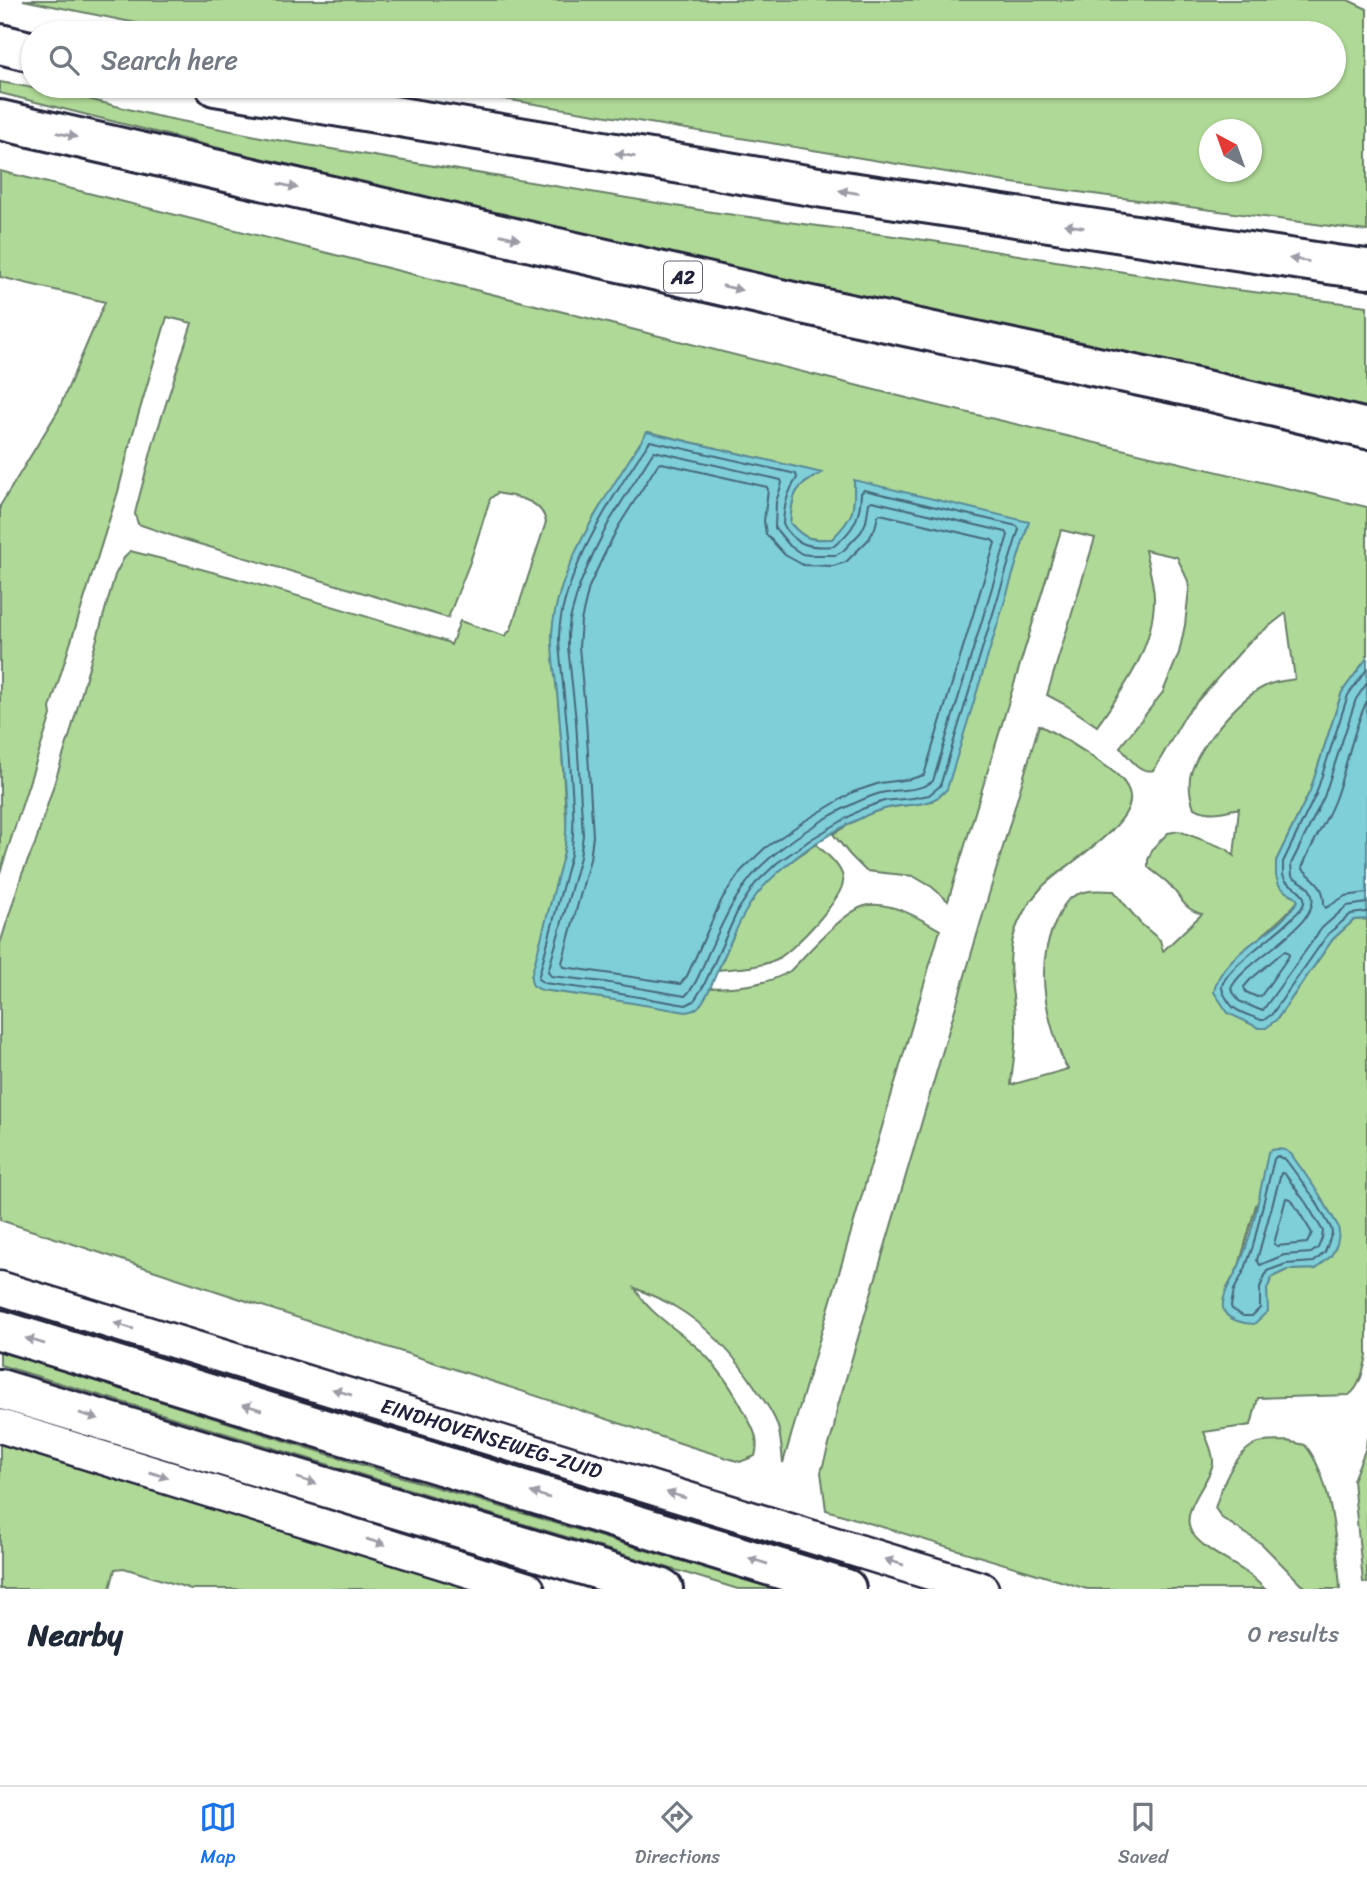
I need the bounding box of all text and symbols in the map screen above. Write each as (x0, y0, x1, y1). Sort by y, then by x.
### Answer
search box (21, 21, 1346, 98)
text: Search here (101, 37, 238, 83)
icon: search (45, 41, 83, 79)
north arrow (1199, 119, 1262, 182)
one-way arrow (56, 129, 78, 140)
one-way arrow (614, 149, 636, 160)
one-way arrow (277, 181, 299, 192)
one-way arrow (838, 186, 860, 197)
one-way arrow (1063, 220, 1085, 231)
one-way arrow (499, 232, 521, 243)
one-way arrow (1288, 254, 1310, 265)
road number: A2 (664, 262, 702, 292)
one-way arrow (721, 283, 743, 294)
one-way arrow (113, 1320, 134, 1330)
one-way arrow (24, 1335, 45, 1345)
one-way arrow (331, 1387, 352, 1397)
street label: EINDHOVENSEWEG-ZUID (376, 1387, 607, 1491)
one-way arrow (242, 1402, 263, 1412)
one-way arrow (79, 1411, 100, 1421)
one-way arrow (149, 1470, 170, 1481)
one-way arrow (296, 1477, 317, 1487)
one-way arrow (530, 1489, 551, 1499)
one-way arrow (665, 1489, 686, 1500)
one-way arrow (366, 1538, 387, 1548)
one-way arrow (747, 1556, 768, 1566)
one-way arrow (883, 1556, 904, 1566)
text: Nearby (28, 1608, 123, 1662)
text: 0 results (1247, 1614, 1339, 1655)
tab: Map (199, 1798, 237, 1873)
tab: Directions (635, 1798, 720, 1873)
tab: Saved (1118, 1798, 1168, 1873)

